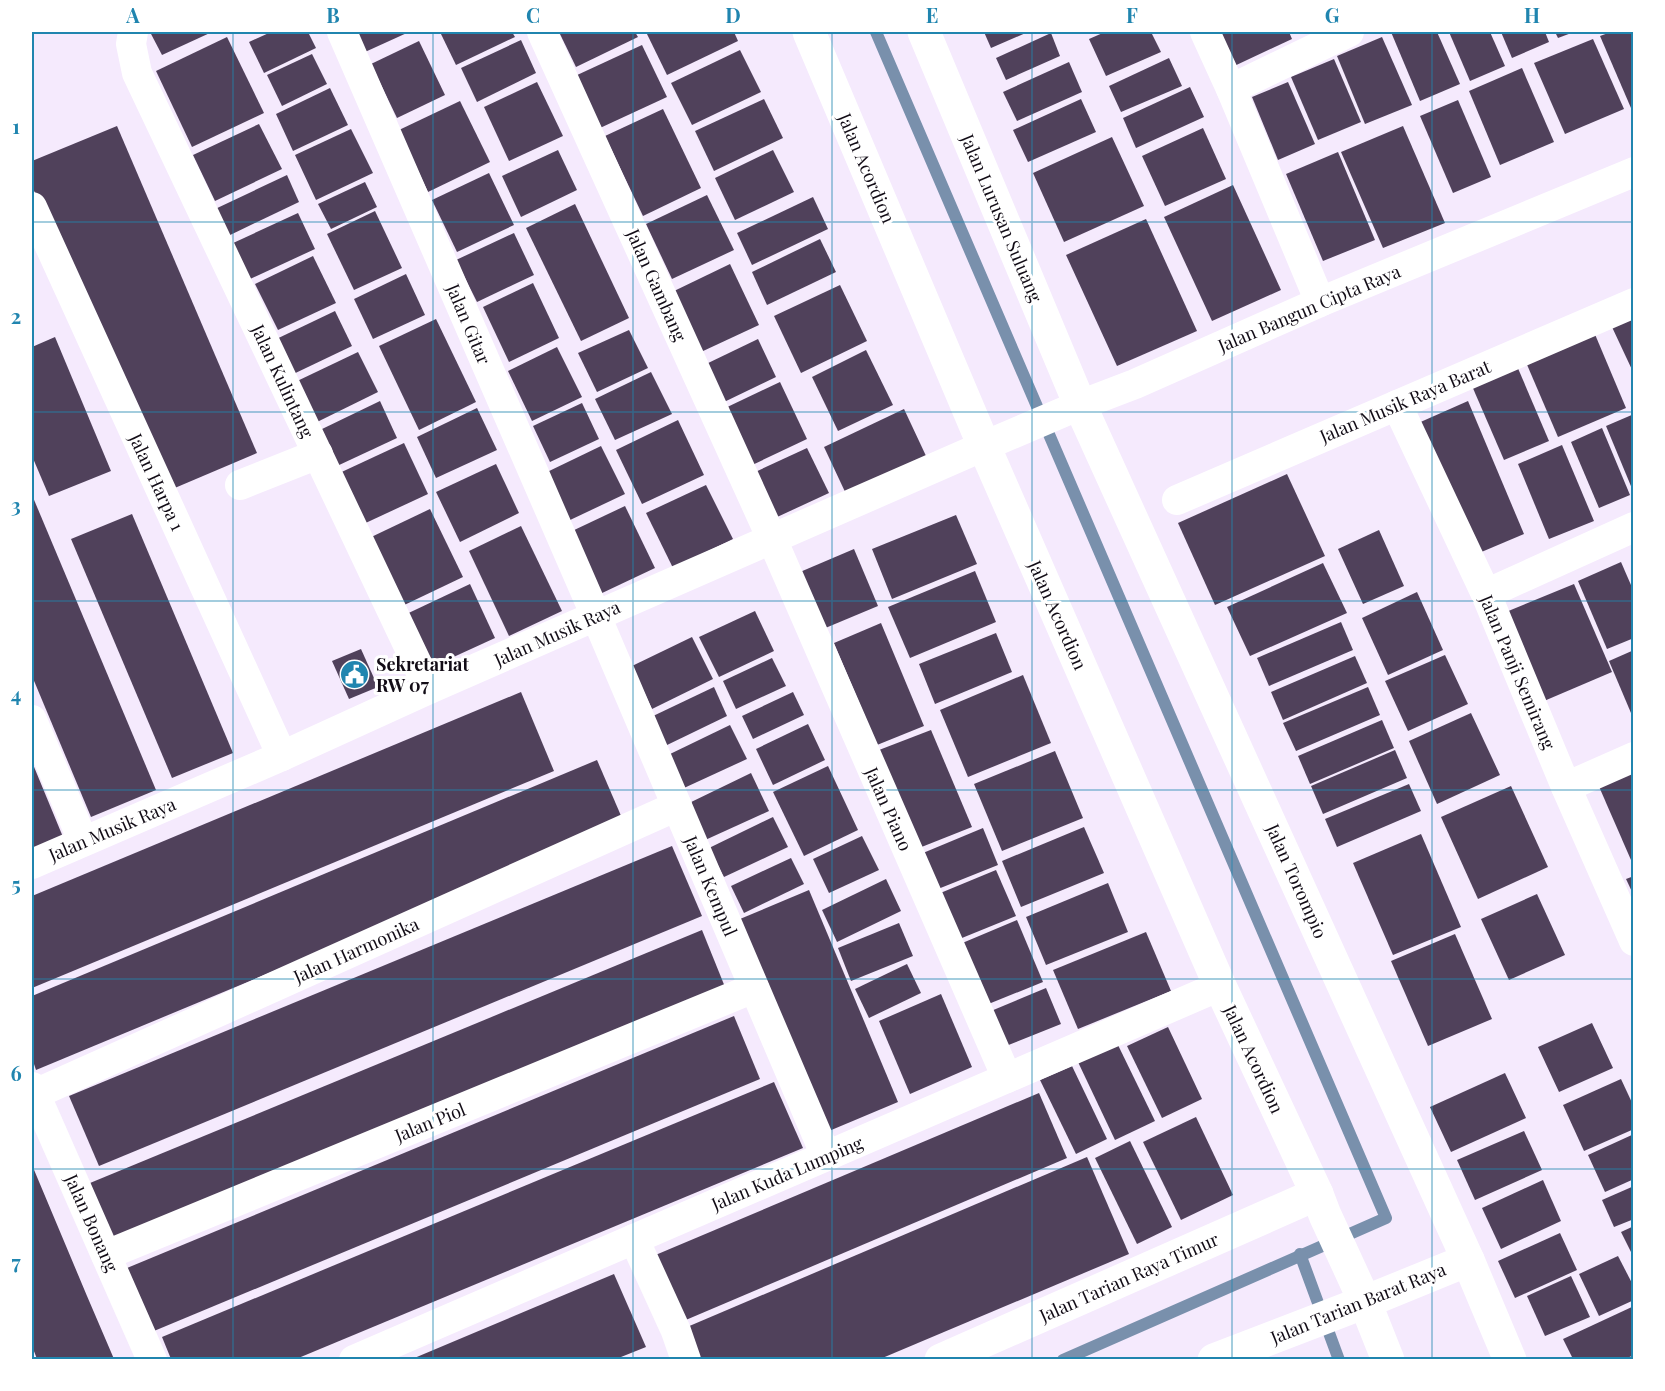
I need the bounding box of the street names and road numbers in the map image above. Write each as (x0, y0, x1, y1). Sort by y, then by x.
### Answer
street label: Jalan Acordion (833, 108, 901, 227)
street label: Jalan Lurusan Suluang (955, 129, 1048, 306)
street label: Jalan Gambang (621, 224, 693, 345)
street label: Jalan Bangun Cipta Raya (1213, 259, 1404, 358)
street label: Jalan Gitar (441, 279, 497, 368)
street label: Jalan Kulintang (246, 319, 320, 442)
street label: Jalan Musik Raya Barat (1315, 354, 1495, 448)
street label: Jalan Harpa 1 (124, 429, 190, 535)
street label: Jalan Acordion (1023, 556, 1093, 674)
street label: Jalan Panji Semirang (1474, 590, 1562, 753)
street label: Jalan Musik Raya (489, 594, 624, 672)
street label: Jalan Piano (859, 762, 918, 855)
street label: Jalan Musik Raya (44, 791, 179, 867)
street label: Jalan Torompio (1261, 819, 1333, 942)
street label: Jalan Kempul (679, 831, 743, 940)
street label: Jalan Harmonika (289, 912, 423, 989)
street label: Jalan Acordion (1218, 1000, 1290, 1117)
street label: Jalan Piol (390, 1097, 469, 1147)
street label: Jalan Kuda Lumping (707, 1130, 867, 1216)
street label: Jalan Bonang (59, 1169, 124, 1276)
street label: Jalan Tarian Raya Timur (1035, 1227, 1222, 1328)
street label: Jalan Tarian Barat Raya (1266, 1257, 1449, 1350)

